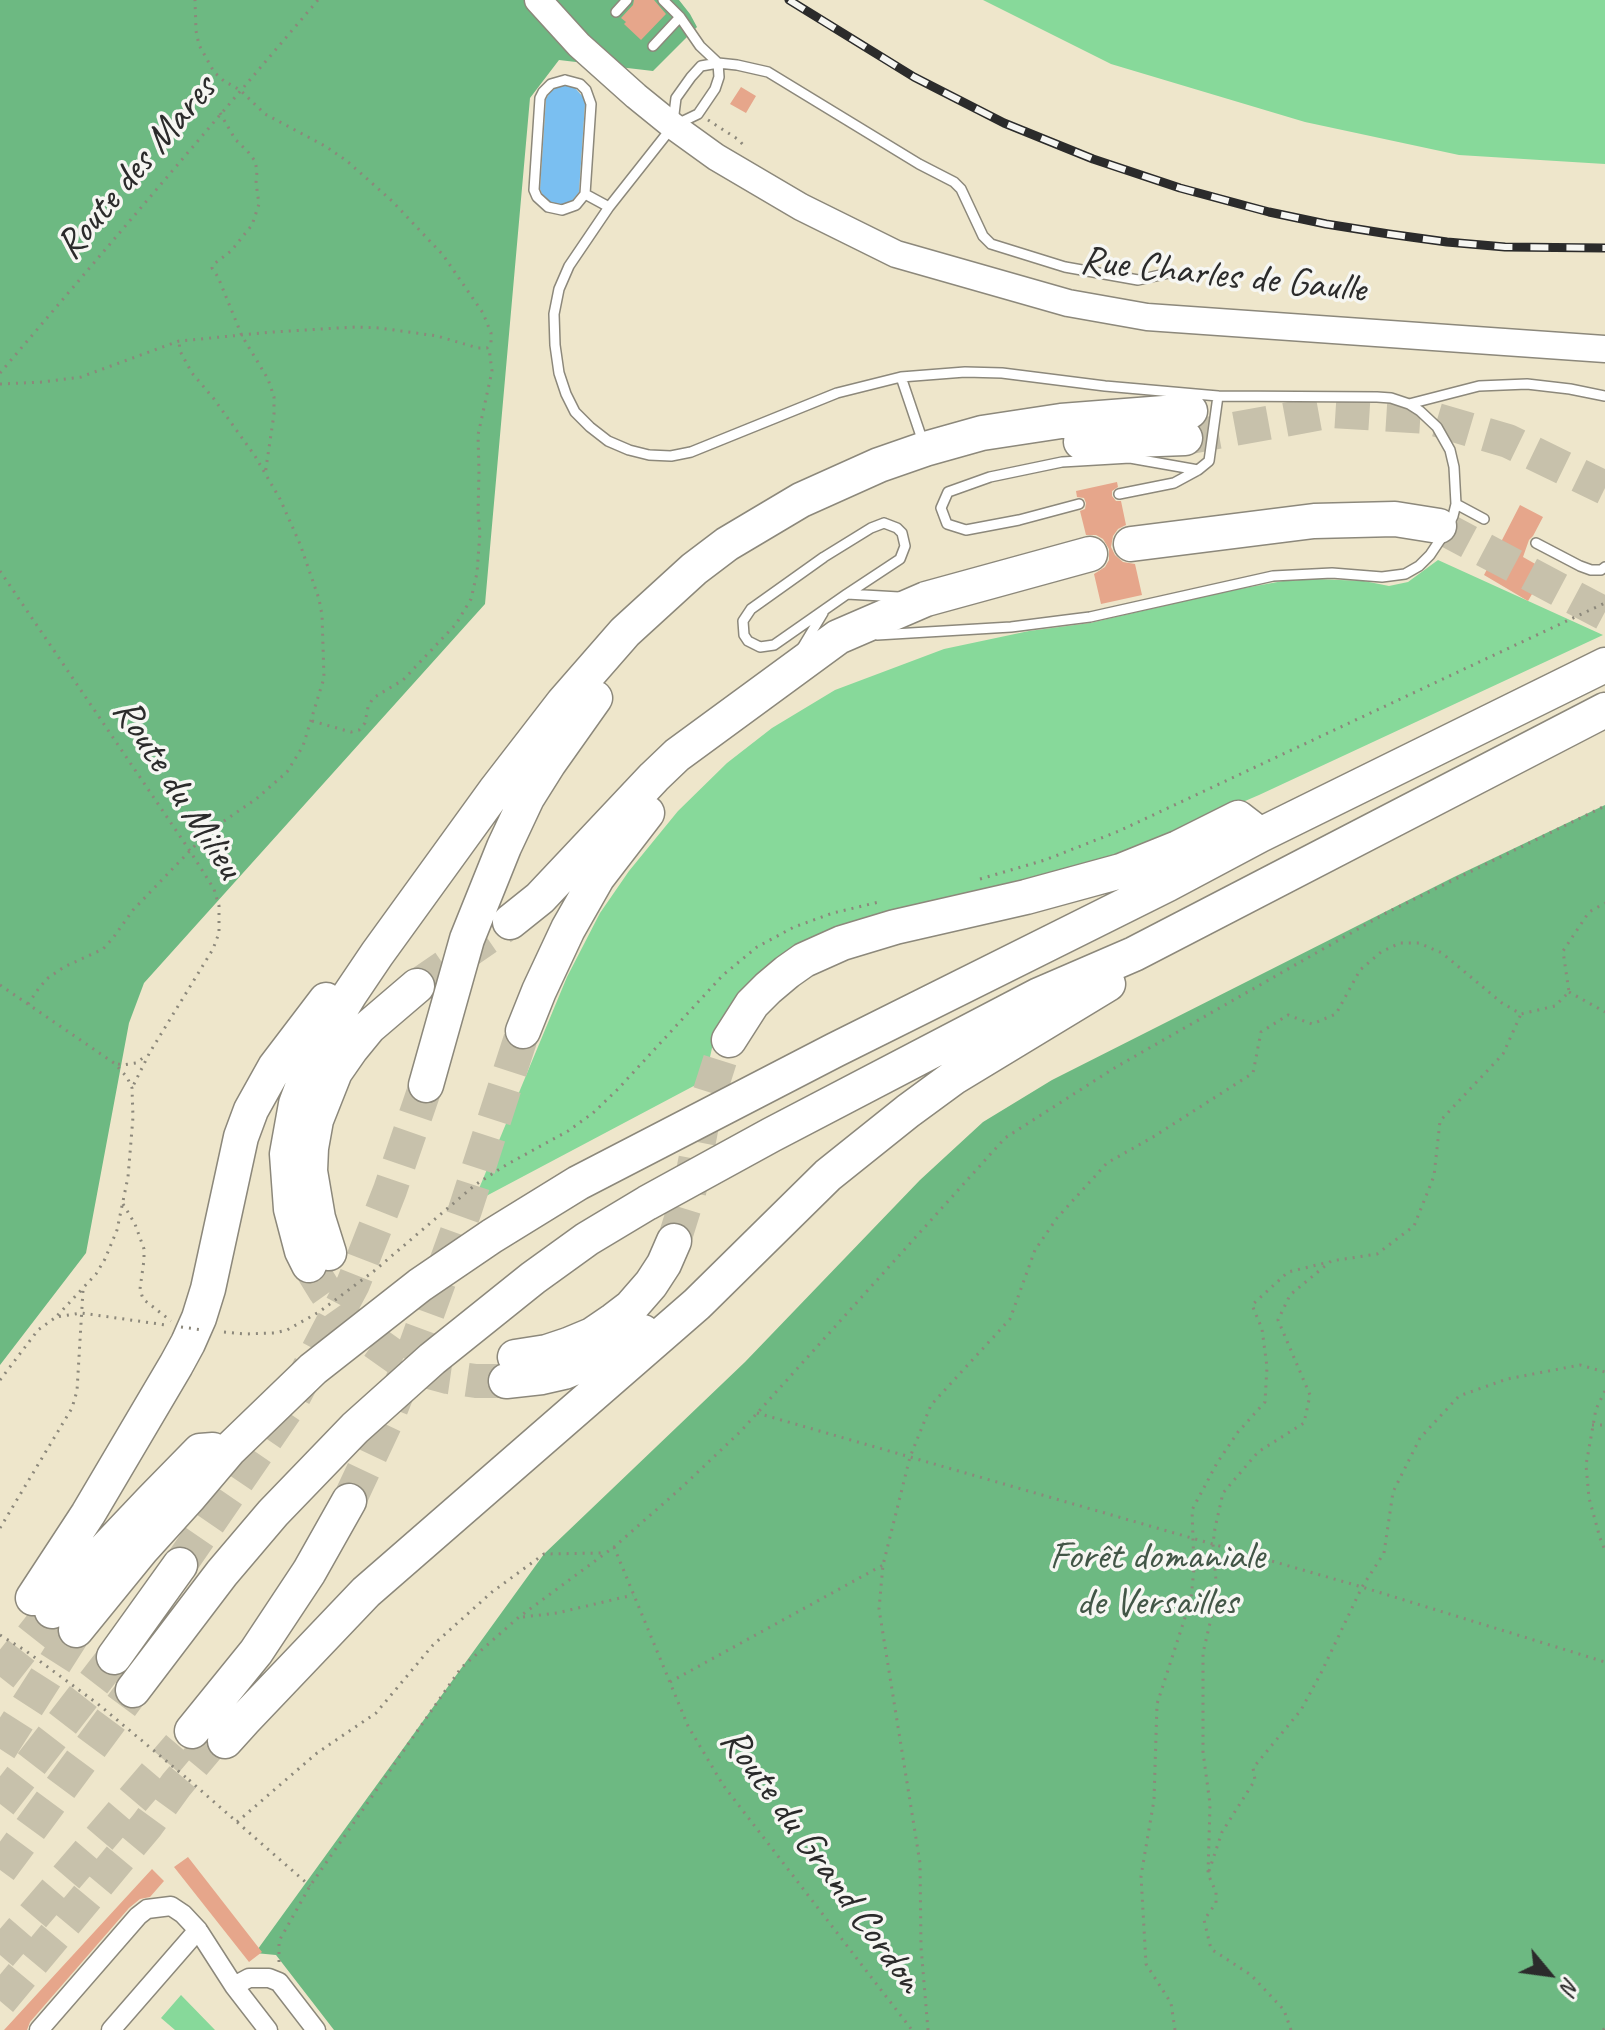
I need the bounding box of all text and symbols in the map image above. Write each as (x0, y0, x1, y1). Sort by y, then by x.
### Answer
street label: Route des Mares (46, 66, 228, 270)
street label: Rue Charles de Gaulle (1078, 237, 1368, 315)
street label: Route du Milieu (101, 690, 253, 888)
park label: Forêt domaniale de Versailles (1050, 1534, 1264, 1628)
street label: Route du Grand Cordon (709, 1719, 933, 2003)
north arrow (1509, 1934, 1589, 2014)
text: N (1554, 1973, 1586, 1998)

